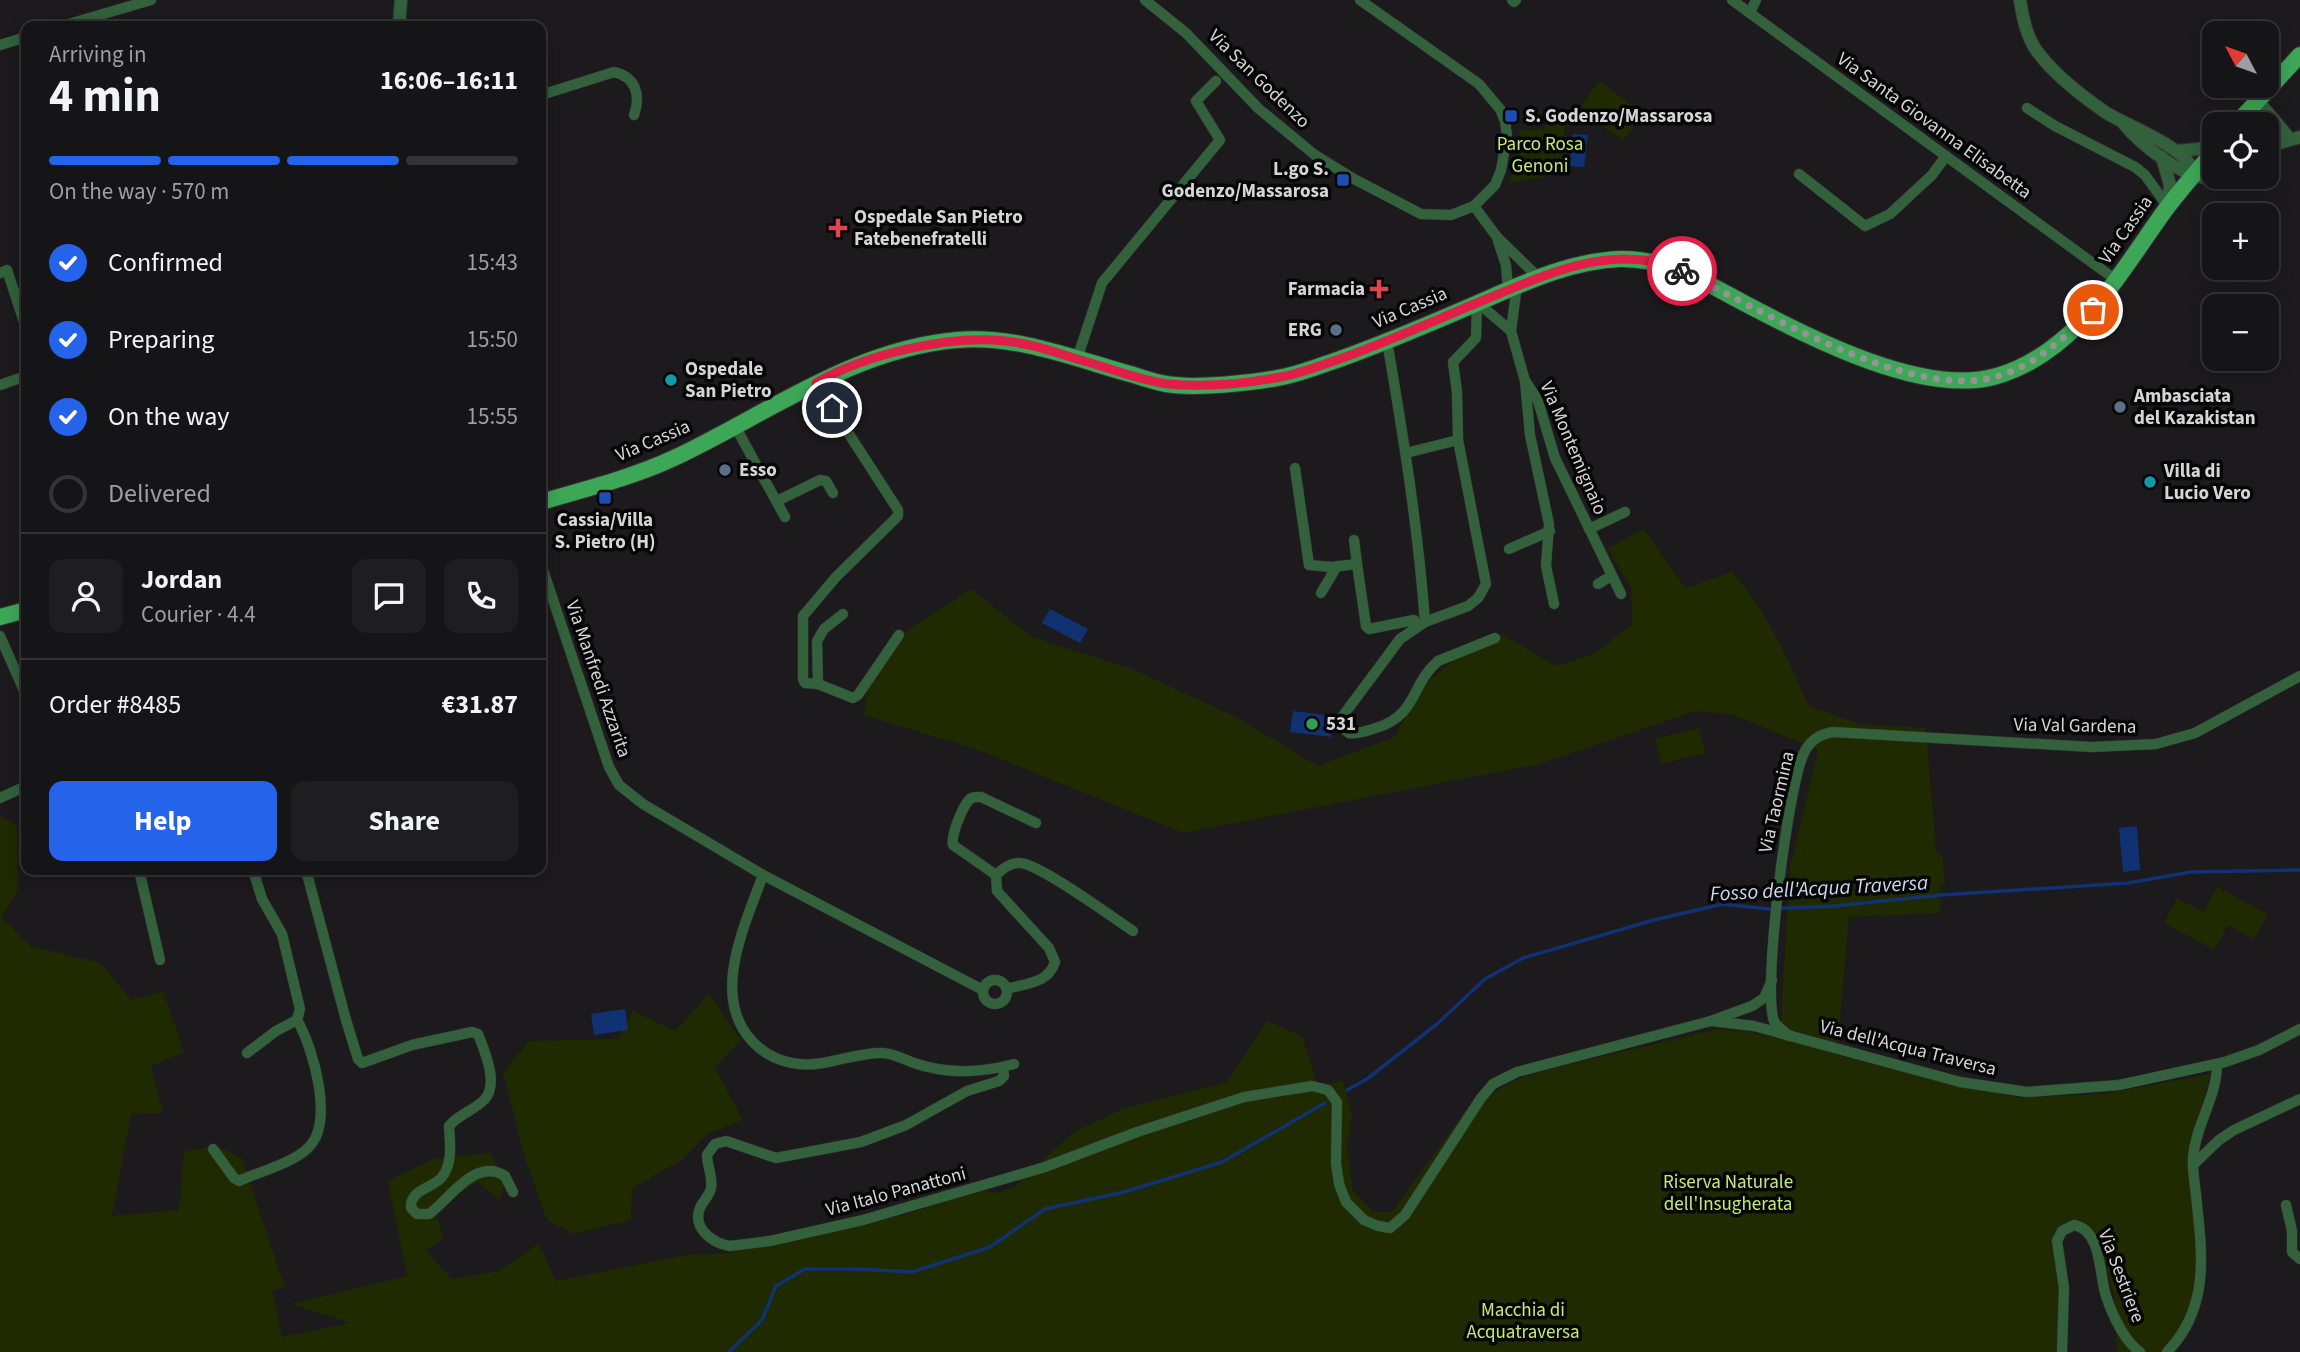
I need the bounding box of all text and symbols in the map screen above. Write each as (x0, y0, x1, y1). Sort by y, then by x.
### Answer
north arrow (2202, 21, 2278, 98)
map controls (2202, 21, 2279, 371)
street label: Via San Godenzo (1202, 23, 1316, 135)
text: Arriving in (49, 38, 147, 71)
street label: Via Santa Giovanna Elisabetta (1831, 46, 2037, 206)
text: 16:06–16:11 (380, 62, 518, 99)
text: 4 min (49, 64, 161, 129)
place label: S. Godenzo/Massarosa (1525, 103, 1712, 130)
marker: S. Godenzo/Massarosa (1503, 108, 1519, 124)
button: locate (2202, 112, 2279, 189)
park label: Parco Rosa Genoni (1497, 131, 1583, 180)
place label: L.go S. Godenzo/Massarosa (1162, 156, 1329, 205)
marker: L.go S. Godenzo/Massarosa (1335, 172, 1351, 188)
text: On the way · 570 m (49, 175, 229, 208)
street label: Via Cassia (2092, 190, 2160, 270)
button: + (2202, 203, 2279, 280)
place label: Ospedale San Pietro Fatebenefratelli (854, 204, 1023, 253)
marker: Ospedale San Pietro Fatebenefratelli (828, 218, 848, 238)
courier (1647, 236, 1717, 306)
icon: check (49, 244, 87, 282)
text: Confirmed (108, 244, 223, 281)
text: 15:43 (467, 246, 518, 279)
icon: bike (1663, 252, 1701, 290)
place label: Farmacia (1288, 276, 1365, 303)
street label: Via Cassia (1369, 280, 1451, 336)
pin (2063, 280, 2123, 340)
marker: Farmacia (1371, 281, 1387, 297)
icon: bag (2074, 291, 2112, 329)
button: − (2202, 294, 2279, 371)
place label: ERG (1288, 317, 1322, 344)
icon: check (49, 321, 87, 359)
text: Preparing (108, 321, 214, 358)
marker: ERG (1328, 322, 1344, 338)
text: 15:50 (467, 323, 518, 356)
place label: Ospedale San Pietro (685, 356, 772, 405)
marker: Ospedale San Pietro (663, 372, 679, 388)
street label: Via Montemignaio (1533, 377, 1613, 519)
pin (802, 378, 862, 438)
place label: Ambasciata del Kazakistan (2133, 383, 2256, 432)
icon: home (813, 389, 851, 427)
icon: check (49, 398, 87, 436)
text: On the way (108, 398, 229, 435)
marker: Ambasciata del Kazakistan (2112, 399, 2128, 415)
text: 15:55 (467, 400, 518, 433)
street label: Via Cassia (612, 413, 694, 469)
place label: Esso (739, 457, 777, 484)
place label: Villa di Lucio Vero (2163, 458, 2251, 507)
marker: Esso (717, 462, 733, 478)
marker: Villa di Lucio Vero (2142, 474, 2158, 490)
text: Delivered (108, 475, 211, 512)
marker: Cassia/Villa S. Pietro (H) (597, 490, 613, 506)
place label: Cassia/Villa S. Pietro (H) (554, 507, 656, 556)
button: person (49, 559, 123, 633)
button: chat (352, 559, 426, 633)
button: phone (444, 559, 518, 633)
text: Jordan (141, 561, 222, 598)
street label: Via Manfredi Azzarita (558, 597, 638, 761)
text: Courier · 4.4 (141, 598, 256, 631)
text: Order #8485 (49, 686, 181, 723)
text: €31.87 (442, 686, 518, 723)
place label: 531 (1326, 711, 1356, 738)
street label: Via Val Gardena (2013, 711, 2137, 741)
marker: 531 (1304, 716, 1320, 732)
street label: Via Taormina (1752, 749, 1802, 855)
button: Help (49, 781, 277, 861)
button: Share (291, 781, 518, 861)
water label: Fosso dell'Acqua Traversa (1709, 867, 1929, 909)
street label: Via dell'Acqua Traversa (1817, 1013, 1999, 1083)
street label: Via Italo Panattoni (823, 1160, 969, 1224)
park label: Riserva Naturale dell'Insugherata (1663, 1169, 1793, 1218)
street label: Via Sestriere (2091, 1225, 2151, 1327)
park label: Macchia di Acquatraversa (1466, 1297, 1580, 1346)

